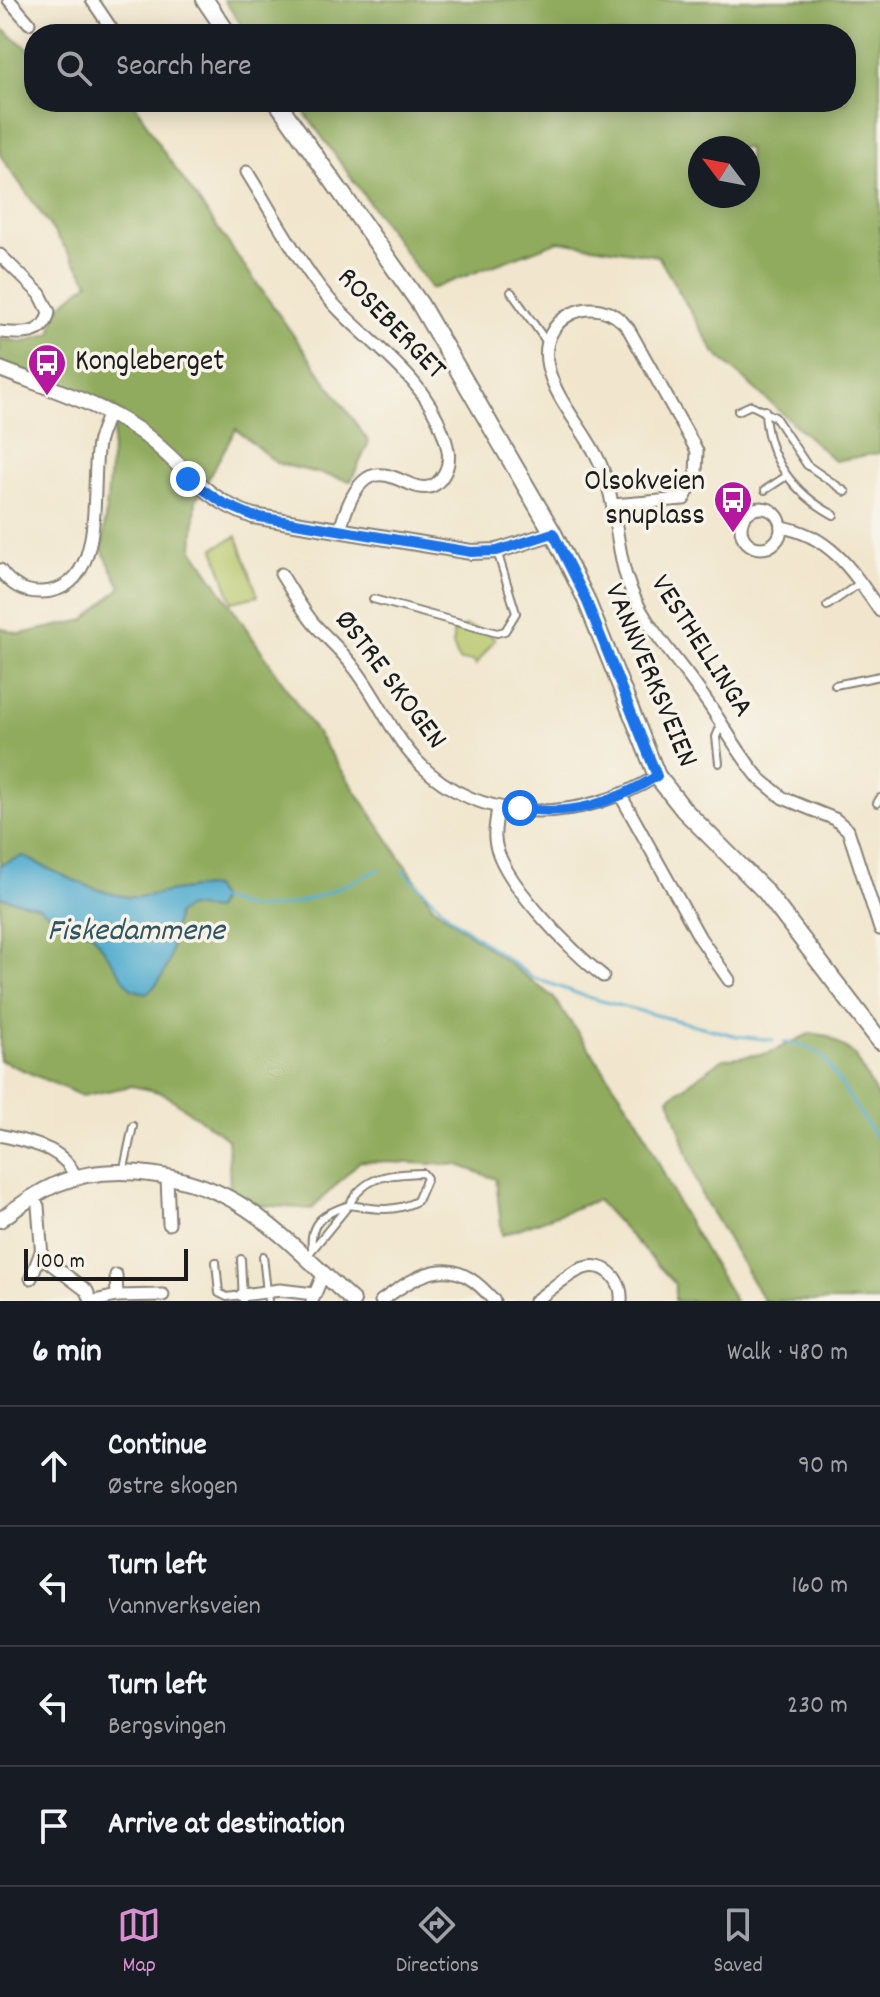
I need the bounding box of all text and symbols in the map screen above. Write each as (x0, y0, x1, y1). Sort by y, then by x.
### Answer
search box (24, 24, 856, 112)
icon: search (52, 46, 96, 90)
text: Search here (116, 47, 252, 90)
north arrow (688, 136, 760, 208)
street label: ROSEBERGET (325, 259, 455, 391)
bus stop icon: Kongleberget (26, 342, 68, 397)
place label: Kongleberget (75, 342, 224, 385)
route end (170, 461, 206, 497)
place label: Olsokveien snuplass (584, 462, 705, 539)
bus stop icon: Olsokveien snuplass (712, 479, 754, 534)
street label: VESTHELLINGA (638, 567, 762, 727)
street label: VANNVERKSVEIEN (591, 577, 707, 775)
street label: ØSTRE SKOGEN (322, 602, 456, 760)
route start (502, 790, 538, 826)
water label: Fiskedammene (47, 910, 227, 956)
scale bar (24, 1245, 188, 1281)
text: 100 m (36, 1247, 85, 1278)
text: 6 min (32, 1329, 102, 1378)
text: Walk · 480 m (727, 1335, 848, 1372)
text: Continue (108, 1426, 207, 1469)
icon: ahead (32, 1444, 76, 1488)
text: 90 m (798, 1448, 848, 1485)
text: Østre skogen (108, 1469, 238, 1506)
text: Turn left (108, 1546, 207, 1589)
icon: left (32, 1564, 76, 1608)
text: 160 m (792, 1568, 848, 1605)
text: Vannverksveien (108, 1589, 261, 1626)
text: Turn left (108, 1666, 207, 1709)
icon: left (32, 1684, 76, 1728)
text: 230 m (787, 1688, 848, 1725)
text: Bergsvingen (108, 1709, 226, 1746)
icon: arrive (32, 1804, 76, 1848)
text: Arrive at destination (108, 1805, 345, 1848)
tab: Map (117, 1903, 161, 1982)
tab: Directions (396, 1903, 479, 1982)
tab: Saved (714, 1903, 763, 1982)

